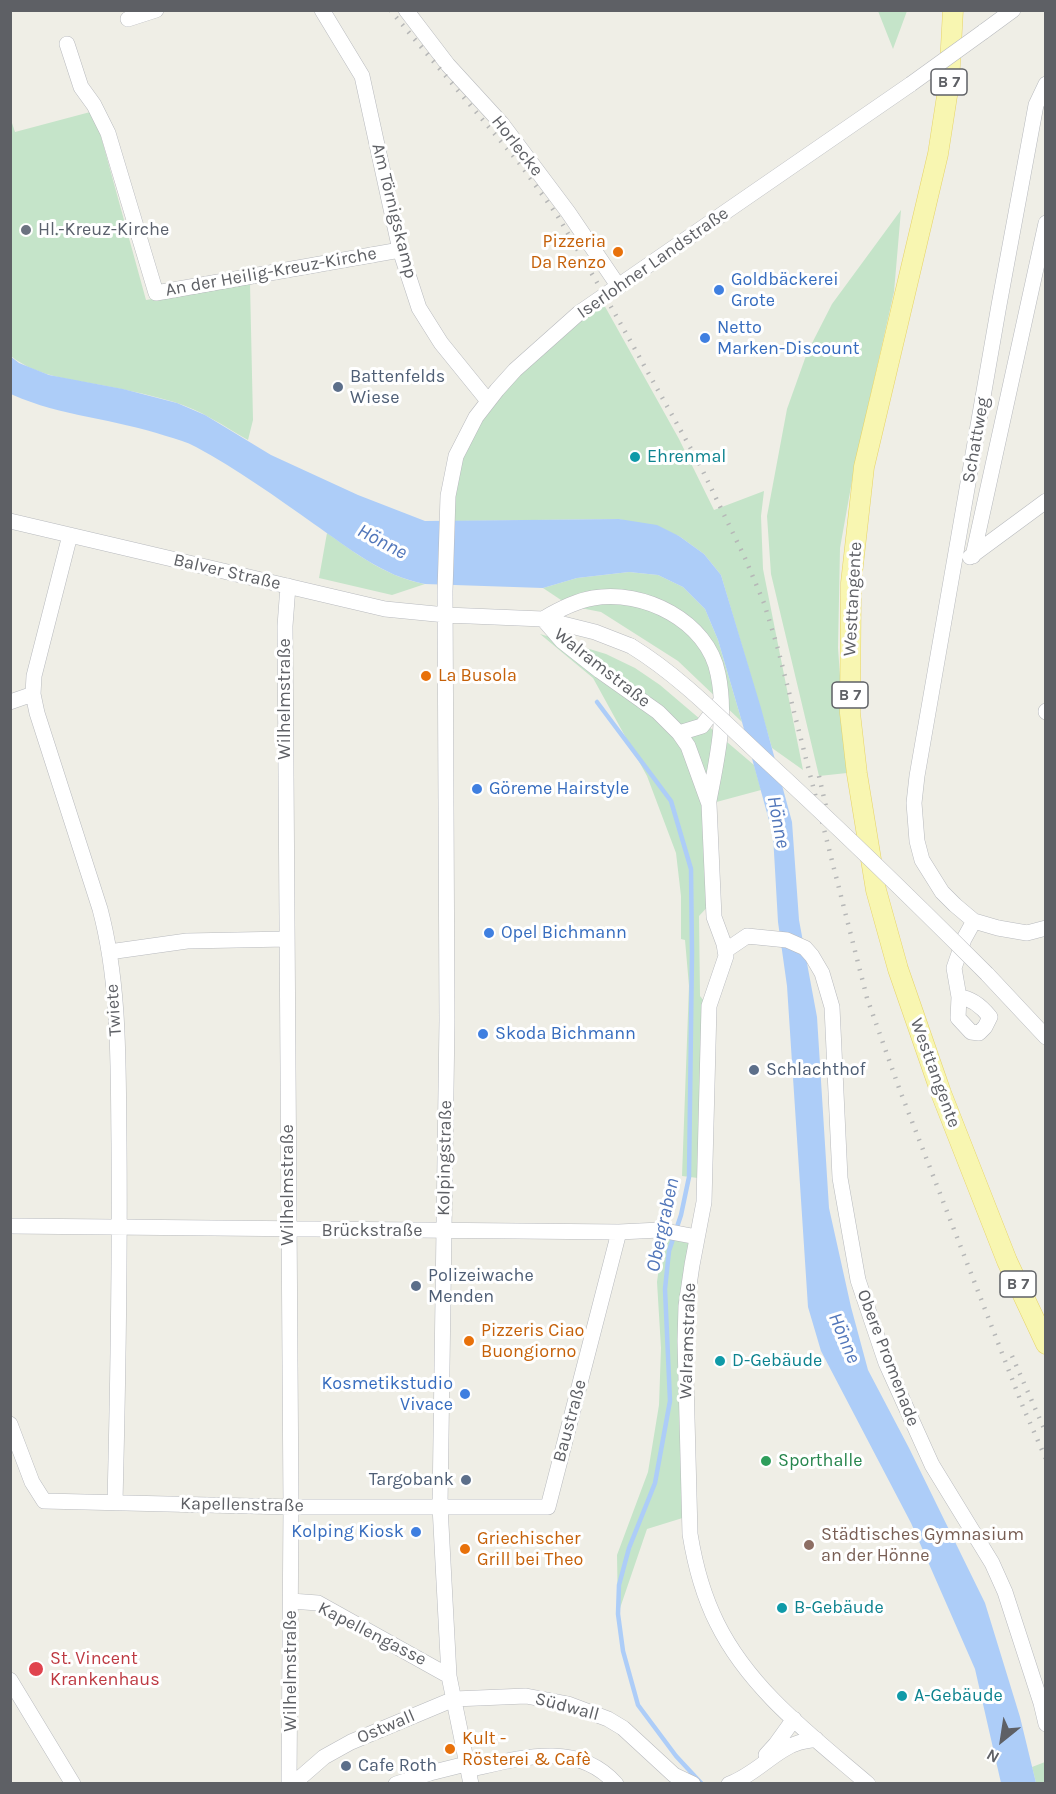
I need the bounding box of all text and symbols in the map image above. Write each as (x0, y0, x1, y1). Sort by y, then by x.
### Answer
road number: B 7 (931, 69, 967, 95)
street label: Horlecke (487, 111, 547, 181)
street label: Am Törnigskamp (367, 141, 421, 281)
street label: Iserlohner Landstraße (573, 203, 733, 323)
place label: Hl.-Kreuz-Kirche (38, 219, 169, 241)
marker: Hl.-Kreuz-Kirche (19, 223, 33, 237)
place label: Pizzeria Da Renzo (530, 231, 606, 274)
street label: An der Heilig-Kreuz-Kirche (164, 243, 378, 301)
marker: Pizzeria Da Renzo (611, 245, 625, 259)
place label: Goldbäckerei Grote (731, 269, 838, 312)
marker: Goldbäckerei Grote (712, 283, 726, 297)
place label: Netto Marken-Discount (717, 317, 860, 360)
marker: Netto Marken-Discount (698, 331, 712, 345)
place label: Battenfelds Wiese (350, 366, 445, 409)
marker: Battenfelds Wiese (331, 380, 345, 394)
street label: Schattweg (958, 395, 994, 485)
place label: Ehrenmal (647, 446, 726, 468)
marker: Ehrenmal (628, 450, 642, 464)
water label: Hönne (353, 519, 411, 565)
street label: Westtangente (839, 541, 867, 657)
street label: Balver Straße (171, 549, 283, 595)
street label: Walramstraße (549, 624, 655, 712)
street label: Wilhelmstraße (274, 638, 296, 760)
place label: La Busola (438, 665, 517, 687)
marker: La Busola (419, 669, 433, 683)
road number: B 7 (832, 682, 868, 708)
place label: Göreme Hairstyle (489, 778, 629, 800)
marker: Göreme Hairstyle (470, 782, 484, 796)
water label: Hönne (761, 794, 795, 850)
place label: Opel Bichmann (501, 922, 627, 944)
marker: Opel Bichmann (482, 926, 496, 940)
street label: Twiete (101, 983, 127, 1037)
street label: Westtangente (905, 1015, 965, 1131)
place label: Skoda Bichmann (495, 1023, 636, 1045)
marker: Skoda Bichmann (476, 1027, 490, 1041)
place label: Schlachthof (766, 1059, 866, 1081)
marker: Schlachthof (747, 1063, 761, 1077)
street label: Kolpingstraße (433, 1100, 457, 1216)
street label: Wilhelmstraße (277, 1124, 299, 1246)
water label: Obergraben (641, 1176, 685, 1274)
street label: Brückstraße (322, 1220, 422, 1242)
place label: Polizeiwache Menden (428, 1265, 534, 1308)
road number: B 7 (1000, 1271, 1036, 1297)
marker: Polizeiwache Menden (409, 1279, 423, 1293)
street label: Walramstraße (675, 1282, 701, 1400)
street label: Obere Promenade (852, 1287, 924, 1429)
water label: Hönne (823, 1309, 865, 1367)
place label: Pizzeris Ciao Buongiorno (481, 1320, 584, 1362)
marker: Pizzeris Ciao Buongiorno (462, 1334, 476, 1348)
place label: D-Gebäude (732, 1350, 822, 1372)
marker: D-Gebäude (713, 1354, 727, 1368)
place label: Kosmetikstudio Vivace (321, 1373, 453, 1416)
street label: Baustraße (549, 1377, 591, 1465)
marker: Kosmetikstudio Vivace (458, 1387, 472, 1401)
place label: Sporthalle (778, 1450, 863, 1472)
marker: Sporthalle (759, 1454, 773, 1468)
place label: Targobank (369, 1469, 454, 1491)
marker: Targobank (459, 1473, 473, 1487)
street label: Kapellenstraße (180, 1493, 304, 1517)
place label: Kolping Kiosk (291, 1521, 404, 1543)
place label: Städtisches Gymnasium an der Hönne (821, 1524, 1024, 1567)
marker: Kolping Kiosk (409, 1525, 423, 1539)
place label: Griechischer Grill bei Theo (477, 1528, 583, 1570)
marker: Städtisches Gymnasium an der Hönne (802, 1538, 816, 1552)
marker: Griechischer Grill bei Theo (458, 1542, 472, 1556)
street label: Kapellengasse (314, 1597, 430, 1671)
place label: B-Gebäude (794, 1597, 884, 1619)
marker: B-Gebäude (775, 1601, 789, 1615)
street label: Wilhelmstraße (280, 1610, 302, 1732)
place label: St. Vincent Krankenhaus (50, 1648, 160, 1690)
marker: St. Vincent Krankenhaus (27, 1660, 45, 1678)
place label: A-Gebäude (914, 1685, 1003, 1707)
street label: Südwall (533, 1688, 601, 1726)
marker: A-Gebäude (895, 1689, 909, 1703)
street label: Ostwall (354, 1705, 418, 1749)
north arrow (972, 1710, 1032, 1770)
place label: Kult - Rösterei & Cafè (462, 1728, 591, 1770)
marker: Kult - Rösterei & Cafè (443, 1742, 457, 1756)
text: N (983, 1745, 1002, 1767)
place label: Cafe Roth (358, 1755, 437, 1777)
marker: Cafe Roth (339, 1759, 353, 1773)

